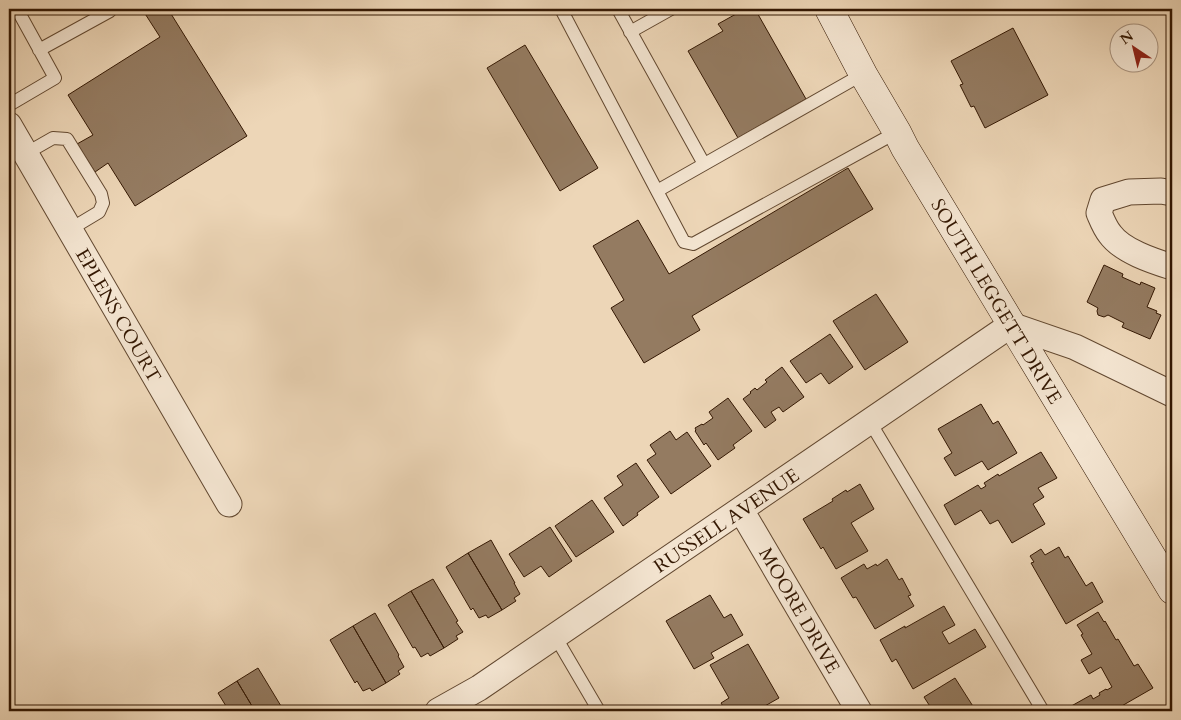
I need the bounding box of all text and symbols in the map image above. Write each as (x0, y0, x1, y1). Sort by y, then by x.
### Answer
north arrow (1108, 22, 1158, 72)
text: N (1116, 26, 1137, 49)
street label: SOUTH LEGGETT DRIVE (924, 194, 1068, 409)
street label: EPLENS COURT (69, 244, 167, 387)
street label: RUSSELL AVENUE (649, 462, 804, 579)
street label: MOORE DRIVE (752, 543, 846, 678)

